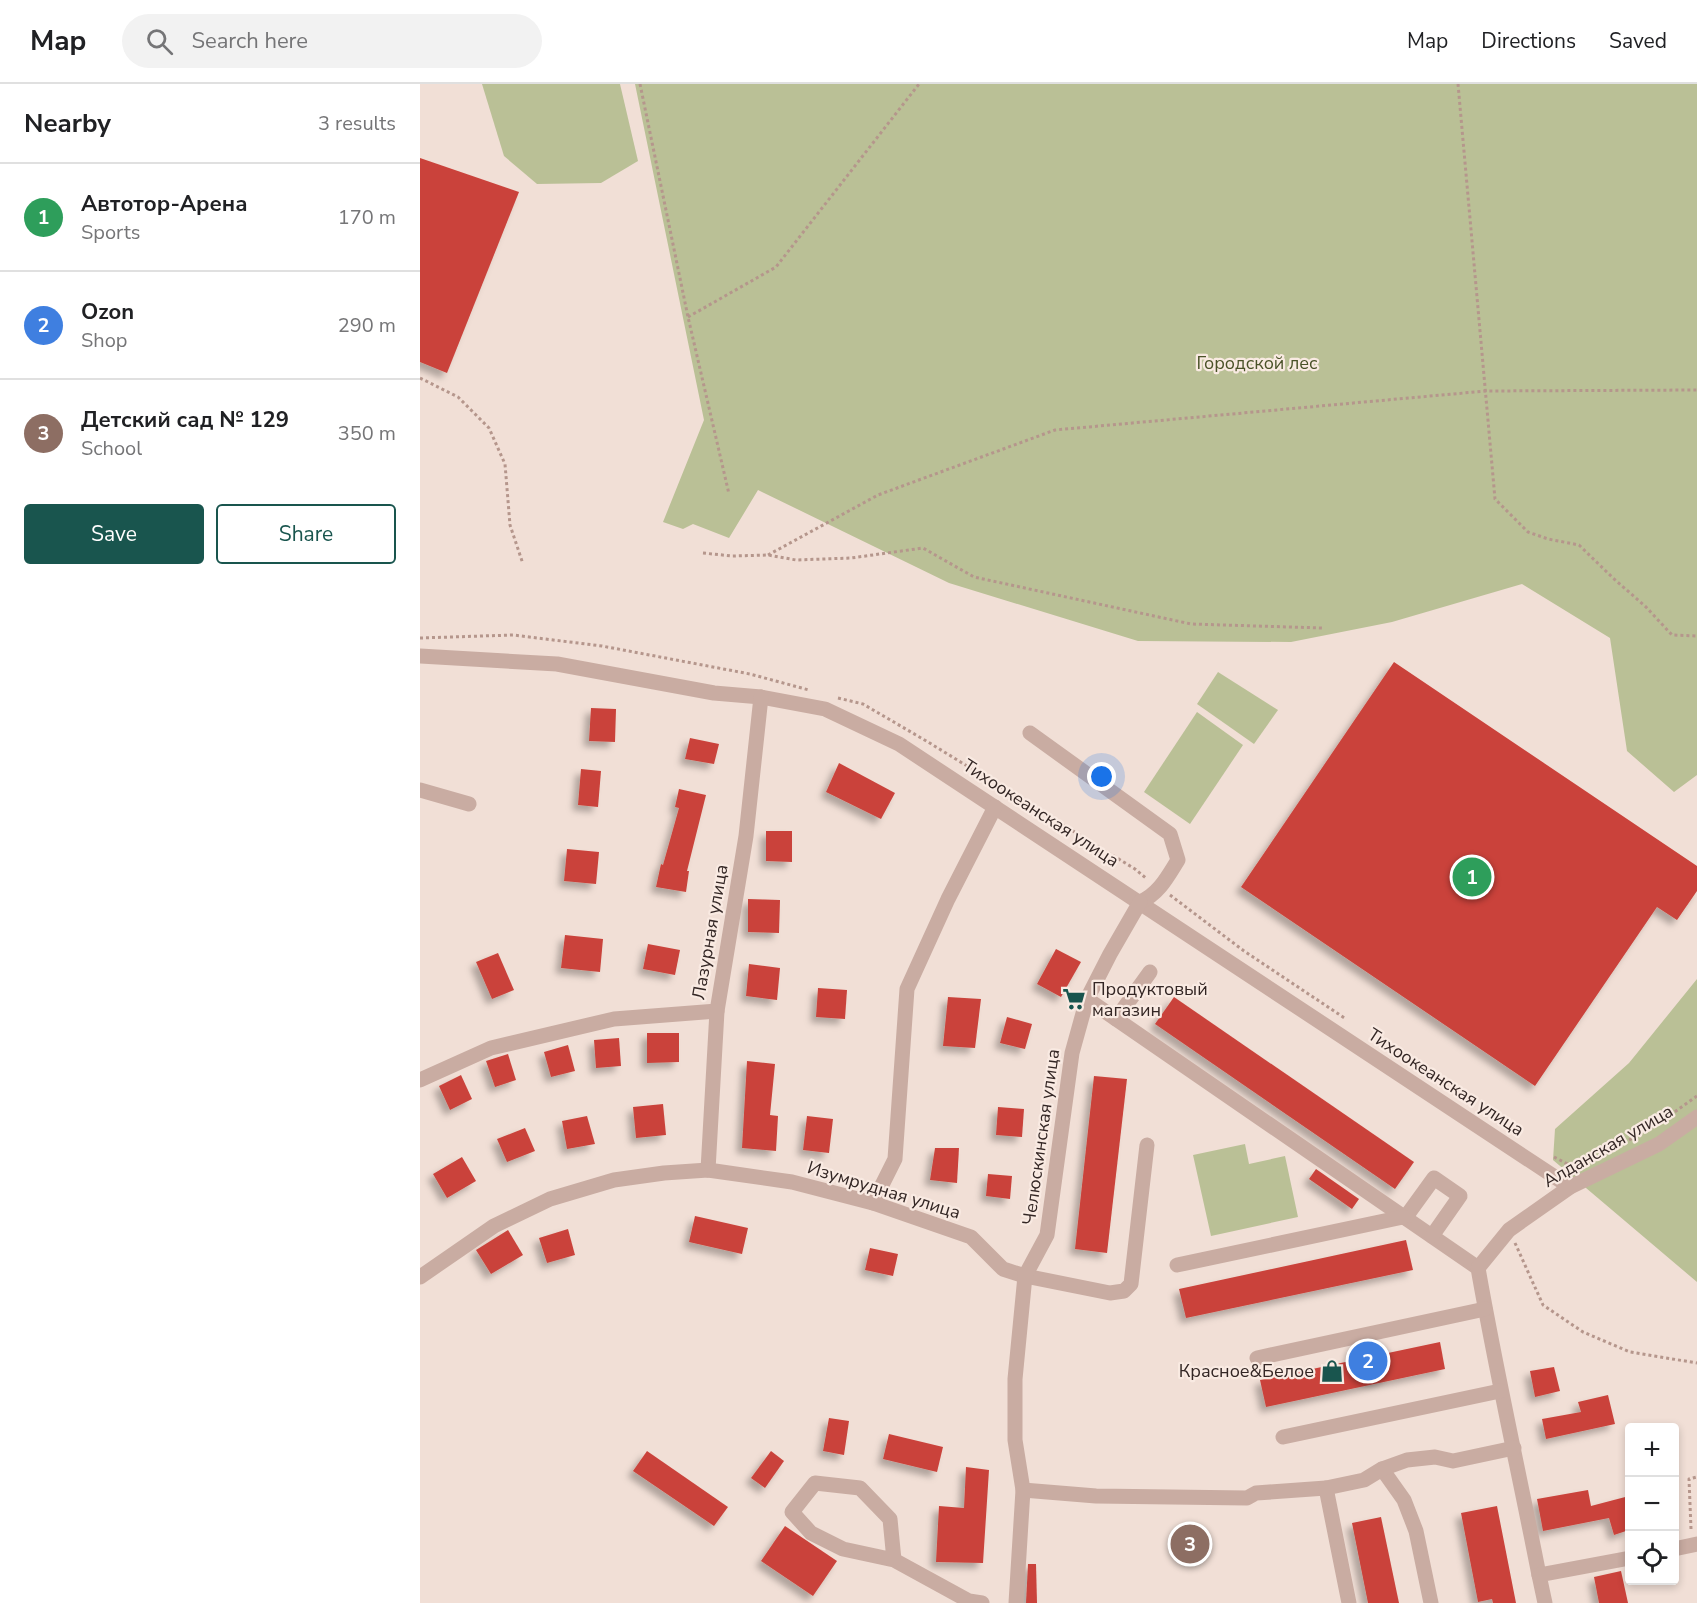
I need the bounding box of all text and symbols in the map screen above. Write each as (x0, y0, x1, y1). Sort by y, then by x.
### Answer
search box (122, 14, 542, 68)
text: Map (30, 22, 86, 60)
icon: search (143, 25, 176, 58)
text: Search here (191, 26, 308, 56)
text: Map (1407, 27, 1448, 55)
text: Directions (1481, 27, 1576, 55)
text: Saved (1609, 27, 1667, 55)
text: Nearby (24, 106, 111, 141)
text: 3 results (318, 110, 396, 137)
text: Автотор-Арена (81, 189, 248, 219)
text: 1 (38, 204, 50, 231)
text: 170 m (338, 204, 396, 231)
text: Sports (81, 219, 140, 246)
text: Ozon (81, 297, 134, 327)
text: 2 (38, 312, 50, 339)
text: 290 m (338, 312, 396, 339)
text: Shop (81, 327, 127, 354)
park label: Городской лес (1196, 351, 1318, 375)
text: Детский сад № 129 (81, 405, 289, 435)
text: 3 (38, 420, 50, 447)
text: 350 m (338, 420, 396, 447)
text: School (81, 435, 142, 462)
button: Save (24, 504, 204, 564)
button: Share (216, 504, 396, 564)
street label: Тихоокеанская улица (958, 754, 1124, 872)
your location (1087, 762, 1116, 791)
pin: 1 (1452, 854, 1492, 900)
street label: Лазурная улица (686, 863, 734, 1001)
place label: Продуктовый магазин (1092, 977, 1208, 1022)
supermarket icon: Продуктовый магазин (1061, 986, 1087, 1012)
street label: Тихоокеанская улица (1363, 1023, 1529, 1141)
street label: Челюскинская улица (1017, 1048, 1065, 1226)
street label: Алданская улица (1539, 1099, 1677, 1193)
street label: Изумрудная улица (805, 1155, 963, 1225)
pin: 2 (1348, 1338, 1388, 1384)
shop icon: Красное&Белое (1319, 1358, 1345, 1384)
place label: Красное&Белое (1179, 1359, 1314, 1383)
map controls (1625, 1423, 1679, 1585)
button: + (1625, 1423, 1679, 1477)
button: − (1625, 1477, 1679, 1531)
pin: 3 (1170, 1522, 1210, 1566)
button: locate (1625, 1531, 1679, 1585)

